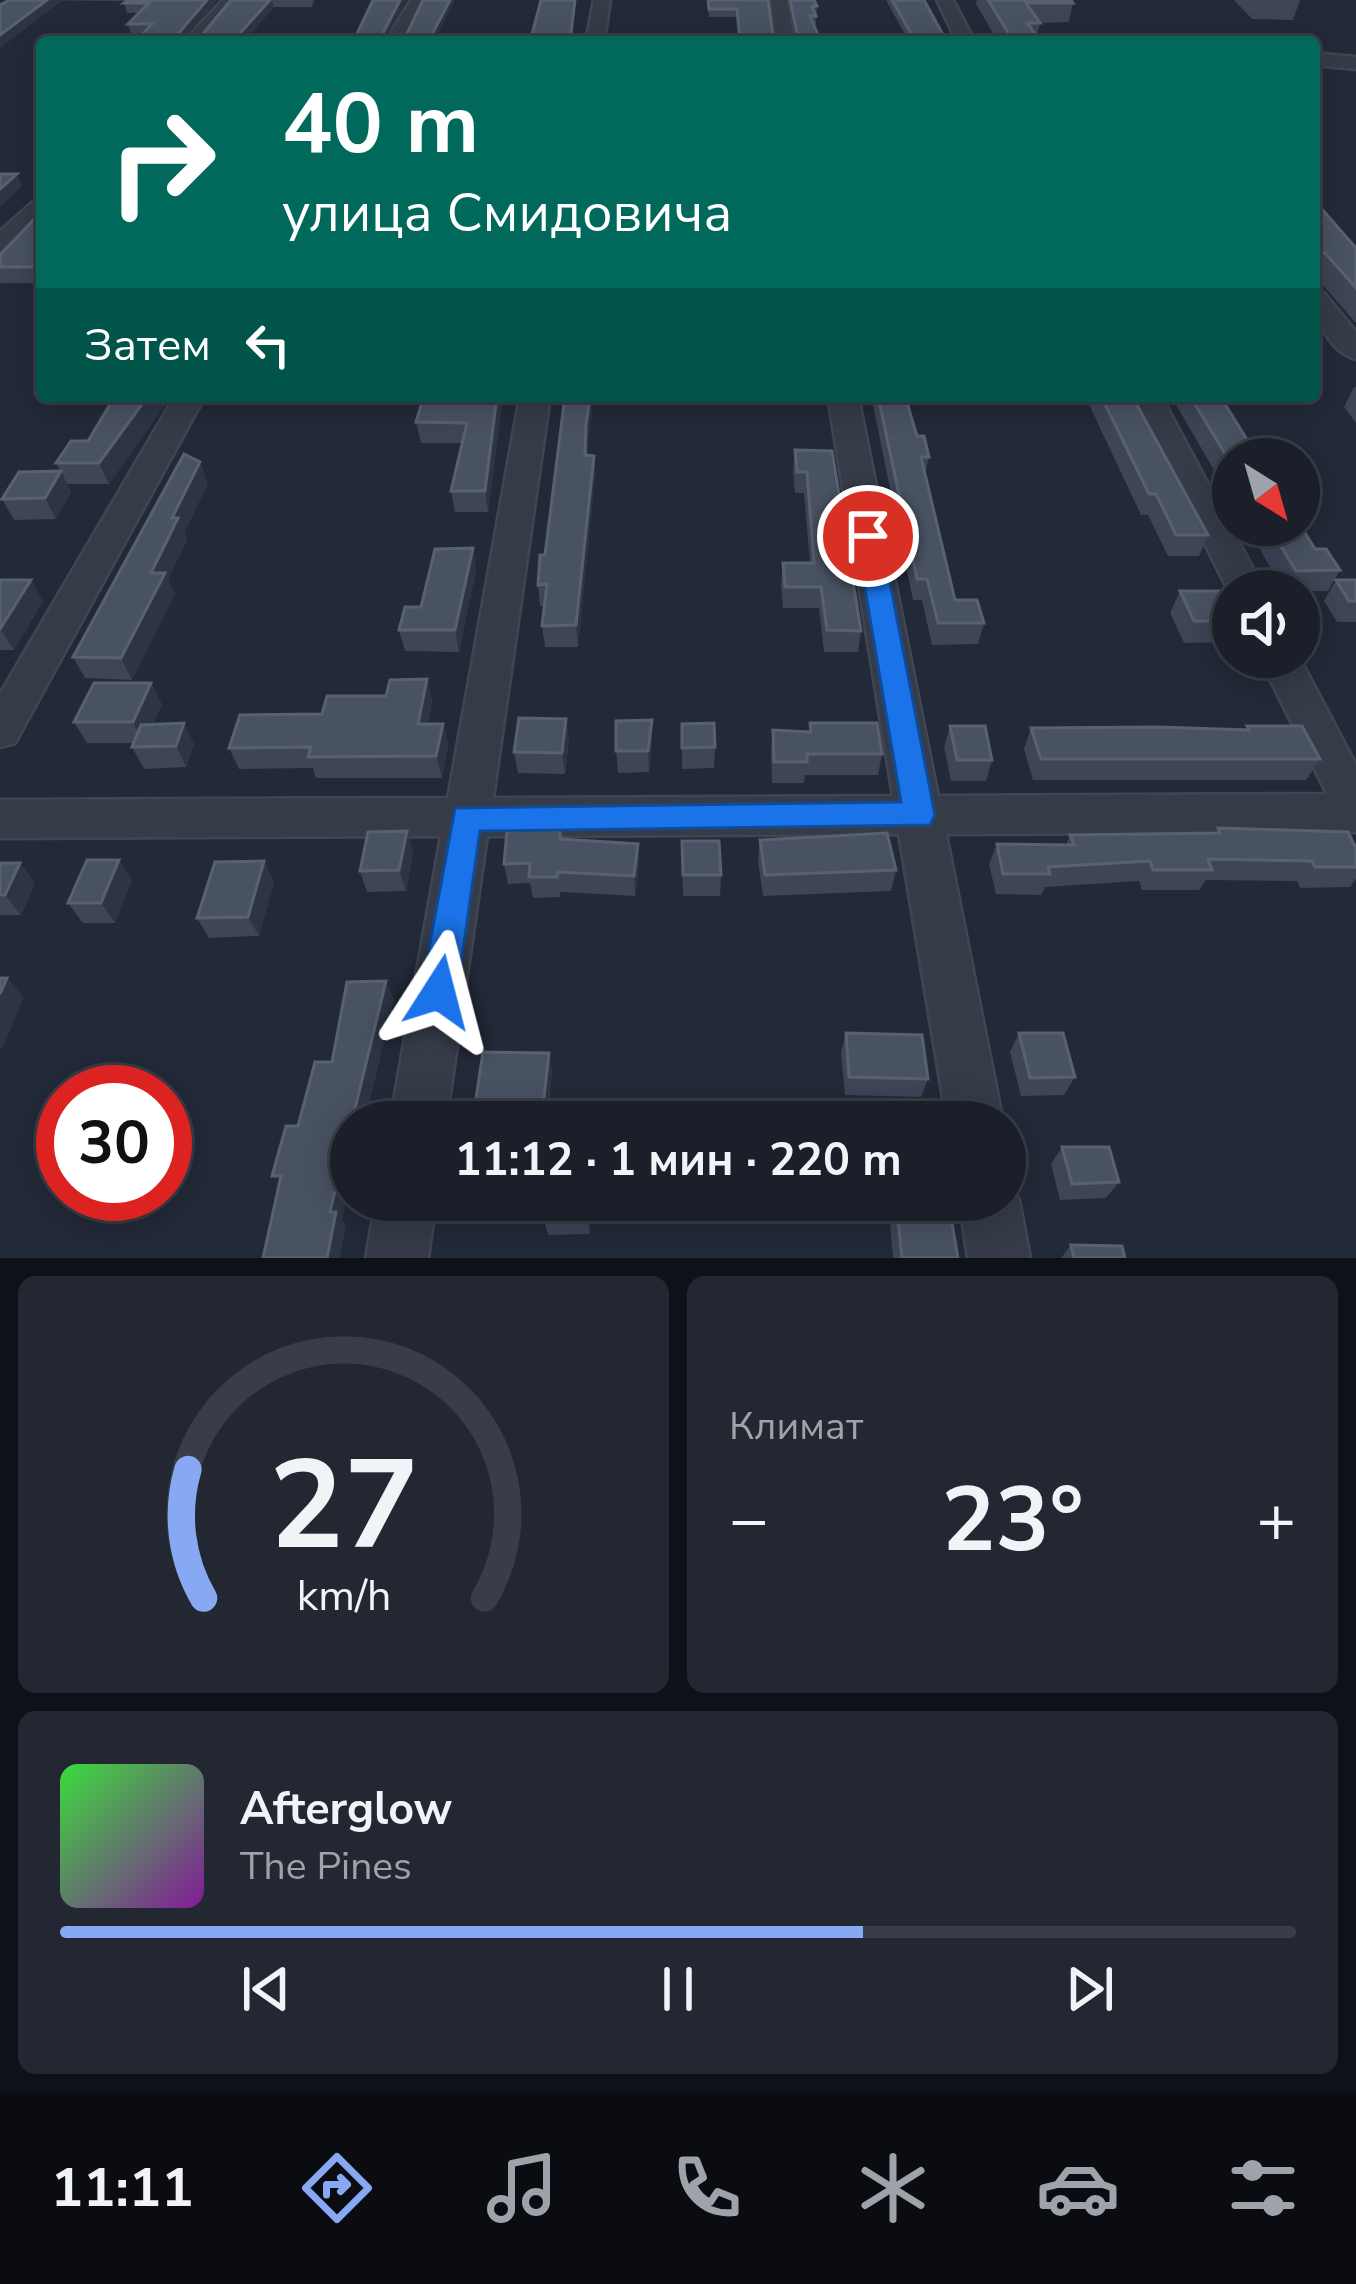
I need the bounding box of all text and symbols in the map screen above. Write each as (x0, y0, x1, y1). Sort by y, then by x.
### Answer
text: 40 m (282, 67, 479, 182)
icon: right (84, 84, 240, 240)
text: улица Смидовича (282, 176, 732, 250)
icon: left (235, 312, 301, 378)
text: Затем (84, 315, 211, 376)
north arrow (1212, 438, 1320, 546)
map controls (1212, 438, 1320, 678)
pin (817, 485, 919, 587)
icon: arrive (835, 503, 901, 569)
button: sound (1212, 570, 1320, 678)
position arrow (376, 929, 502, 1055)
speed limit sign: 30 (36, 1065, 192, 1221)
text: 11:12 · 1 мин · 220 m (454, 1130, 902, 1191)
text: Климат (729, 1400, 863, 1453)
text: 27 (269, 1421, 418, 1591)
text: 23° (941, 1459, 1084, 1582)
text: − (729, 1475, 769, 1565)
text: + (1256, 1475, 1296, 1565)
text: km/h (296, 1566, 391, 1624)
text: Afterglow (240, 1779, 452, 1840)
text: The Pines (240, 1840, 412, 1893)
icon: previous (233, 1956, 299, 2022)
icon: pause (645, 1956, 711, 2022)
icon: next (1057, 1956, 1123, 2022)
icon: directions (295, 2146, 379, 2230)
icon: music (480, 2146, 564, 2230)
icon: phone (665, 2146, 749, 2230)
icon: climate (851, 2146, 935, 2230)
icon: car (1036, 2146, 1120, 2230)
icon: filters (1221, 2146, 1305, 2230)
text: 11:11 (51, 2151, 194, 2225)

